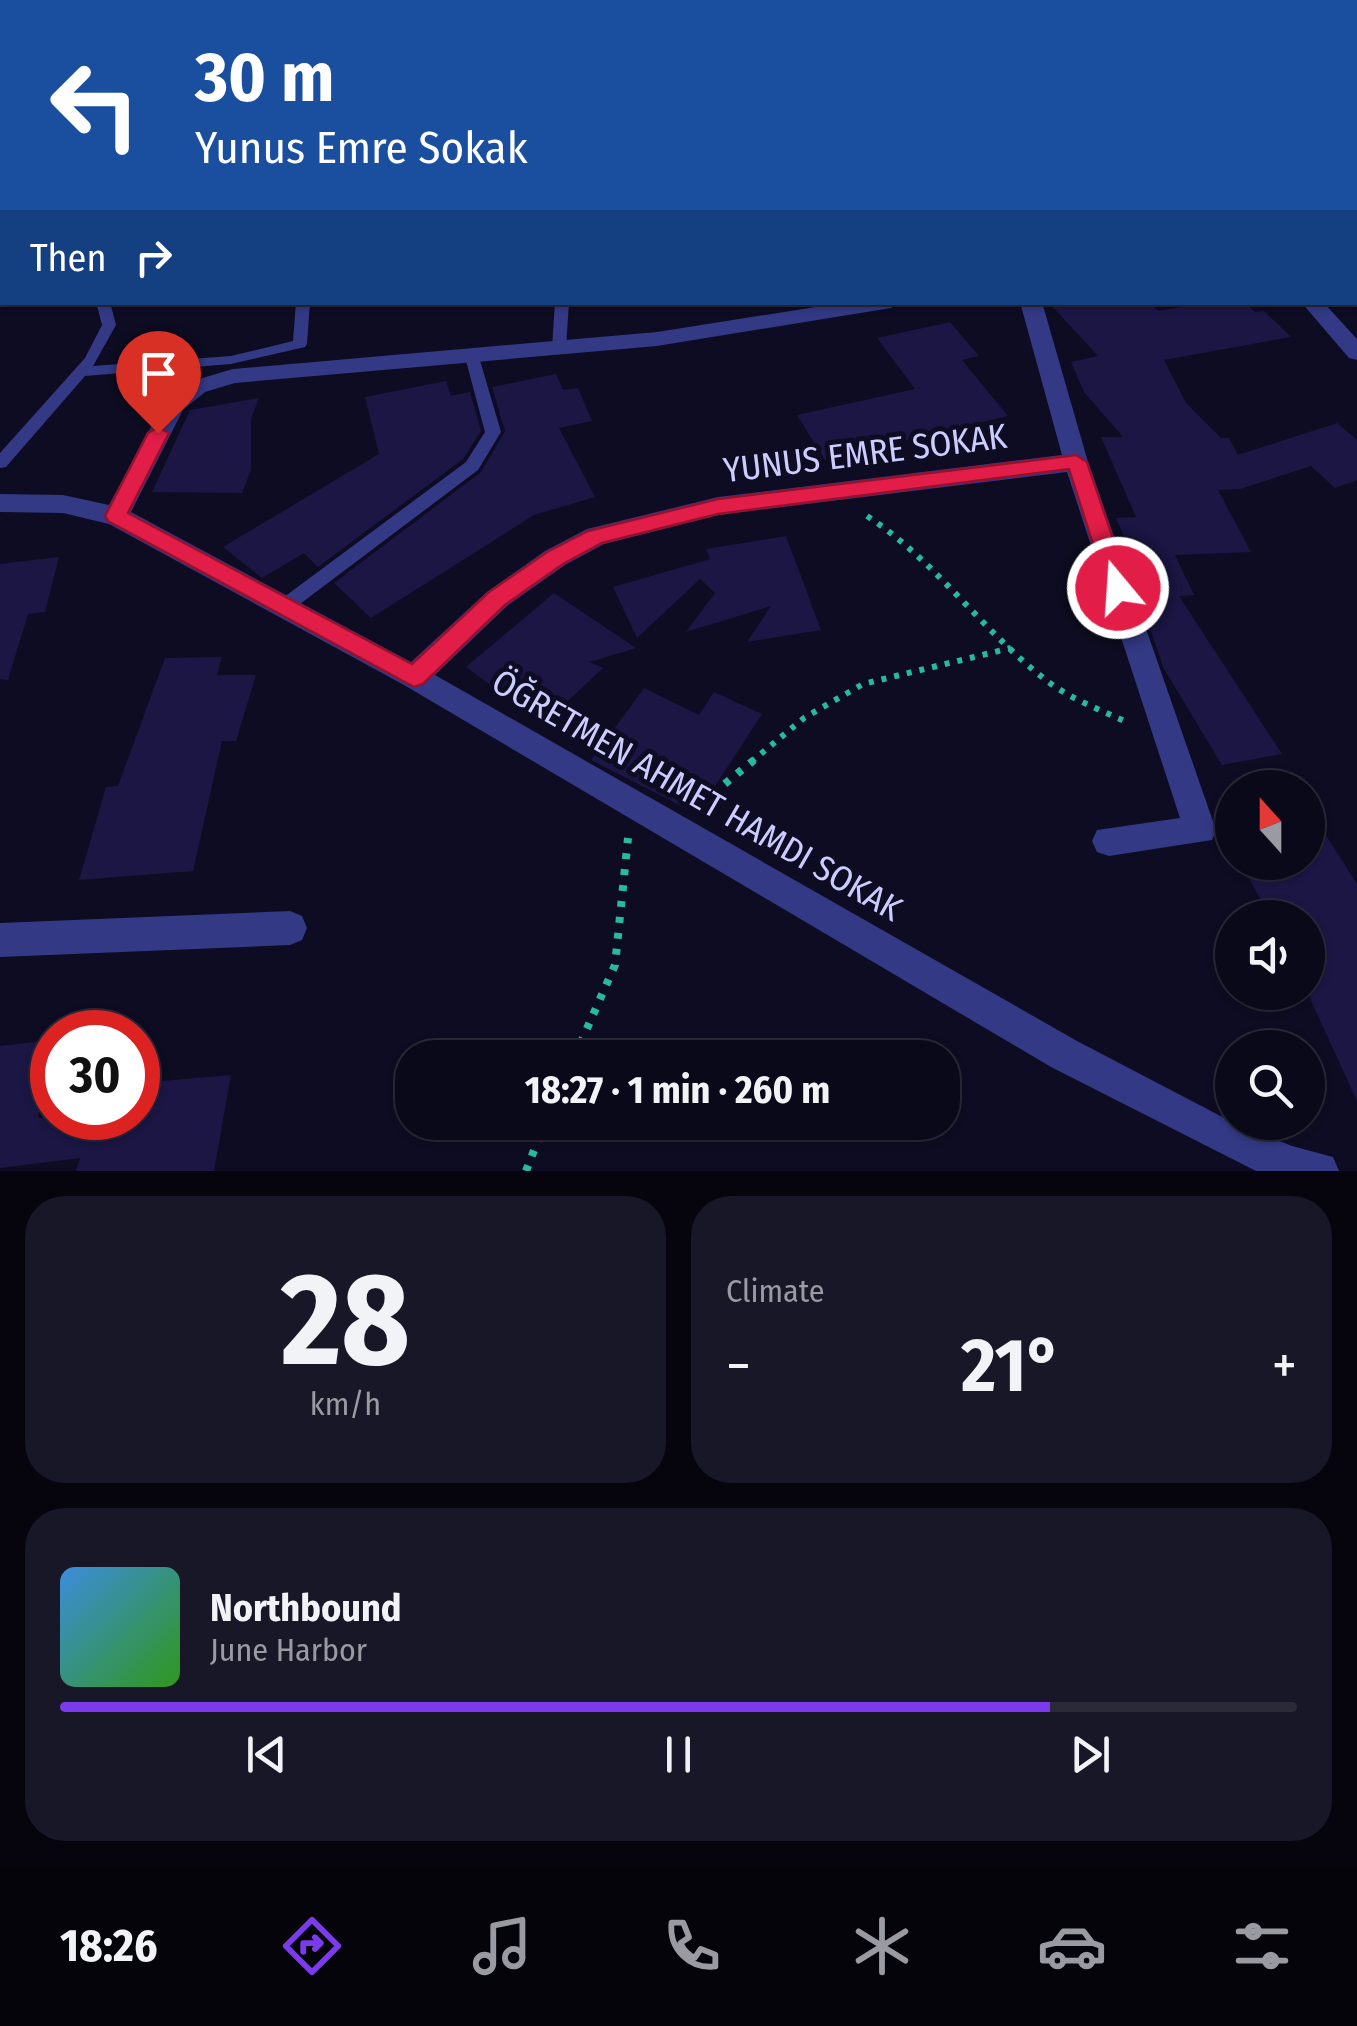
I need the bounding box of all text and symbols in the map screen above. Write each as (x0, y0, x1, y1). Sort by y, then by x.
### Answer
text: 30 m (195, 36, 334, 120)
icon: left (30, 40, 160, 170)
text: Yunus Emre Sokak (195, 121, 528, 175)
icon: right (126, 230, 181, 285)
text: Then (30, 235, 106, 281)
pin (116, 331, 201, 434)
icon: arrive (131, 346, 186, 401)
street label: YUNUS EMRE SOKAK (721, 415, 1009, 491)
position arrow (1066, 536, 1170, 640)
street label: ÖĞRETMEN AHMET HAMDI SOKAK (485, 660, 910, 930)
north arrow (1215, 770, 1325, 880)
map controls (1215, 770, 1325, 1140)
button: sound (1215, 900, 1325, 1010)
speed limit sign: 30 (30, 1010, 160, 1140)
button: search (1215, 1030, 1325, 1140)
text: 18:27 · 1 min · 260 m (525, 1067, 830, 1113)
text: 28 (281, 1242, 410, 1398)
text: Climate (726, 1272, 825, 1310)
text: 21° (961, 1321, 1062, 1411)
text: − (726, 1333, 751, 1399)
text: + (1272, 1333, 1297, 1399)
text: km/h (310, 1385, 381, 1423)
text: Northbound (210, 1585, 402, 1631)
text: June Harbor (210, 1631, 367, 1669)
icon: previous (239, 1727, 294, 1782)
icon: pause (651, 1727, 706, 1782)
icon: next (1063, 1727, 1118, 1782)
icon: directions (277, 1911, 347, 1981)
icon: music (467, 1911, 537, 1981)
icon: phone (657, 1911, 727, 1981)
icon: climate (847, 1911, 917, 1981)
icon: car (1037, 1911, 1107, 1981)
icon: filters (1227, 1911, 1297, 1981)
text: 18:26 (60, 1919, 157, 1973)

